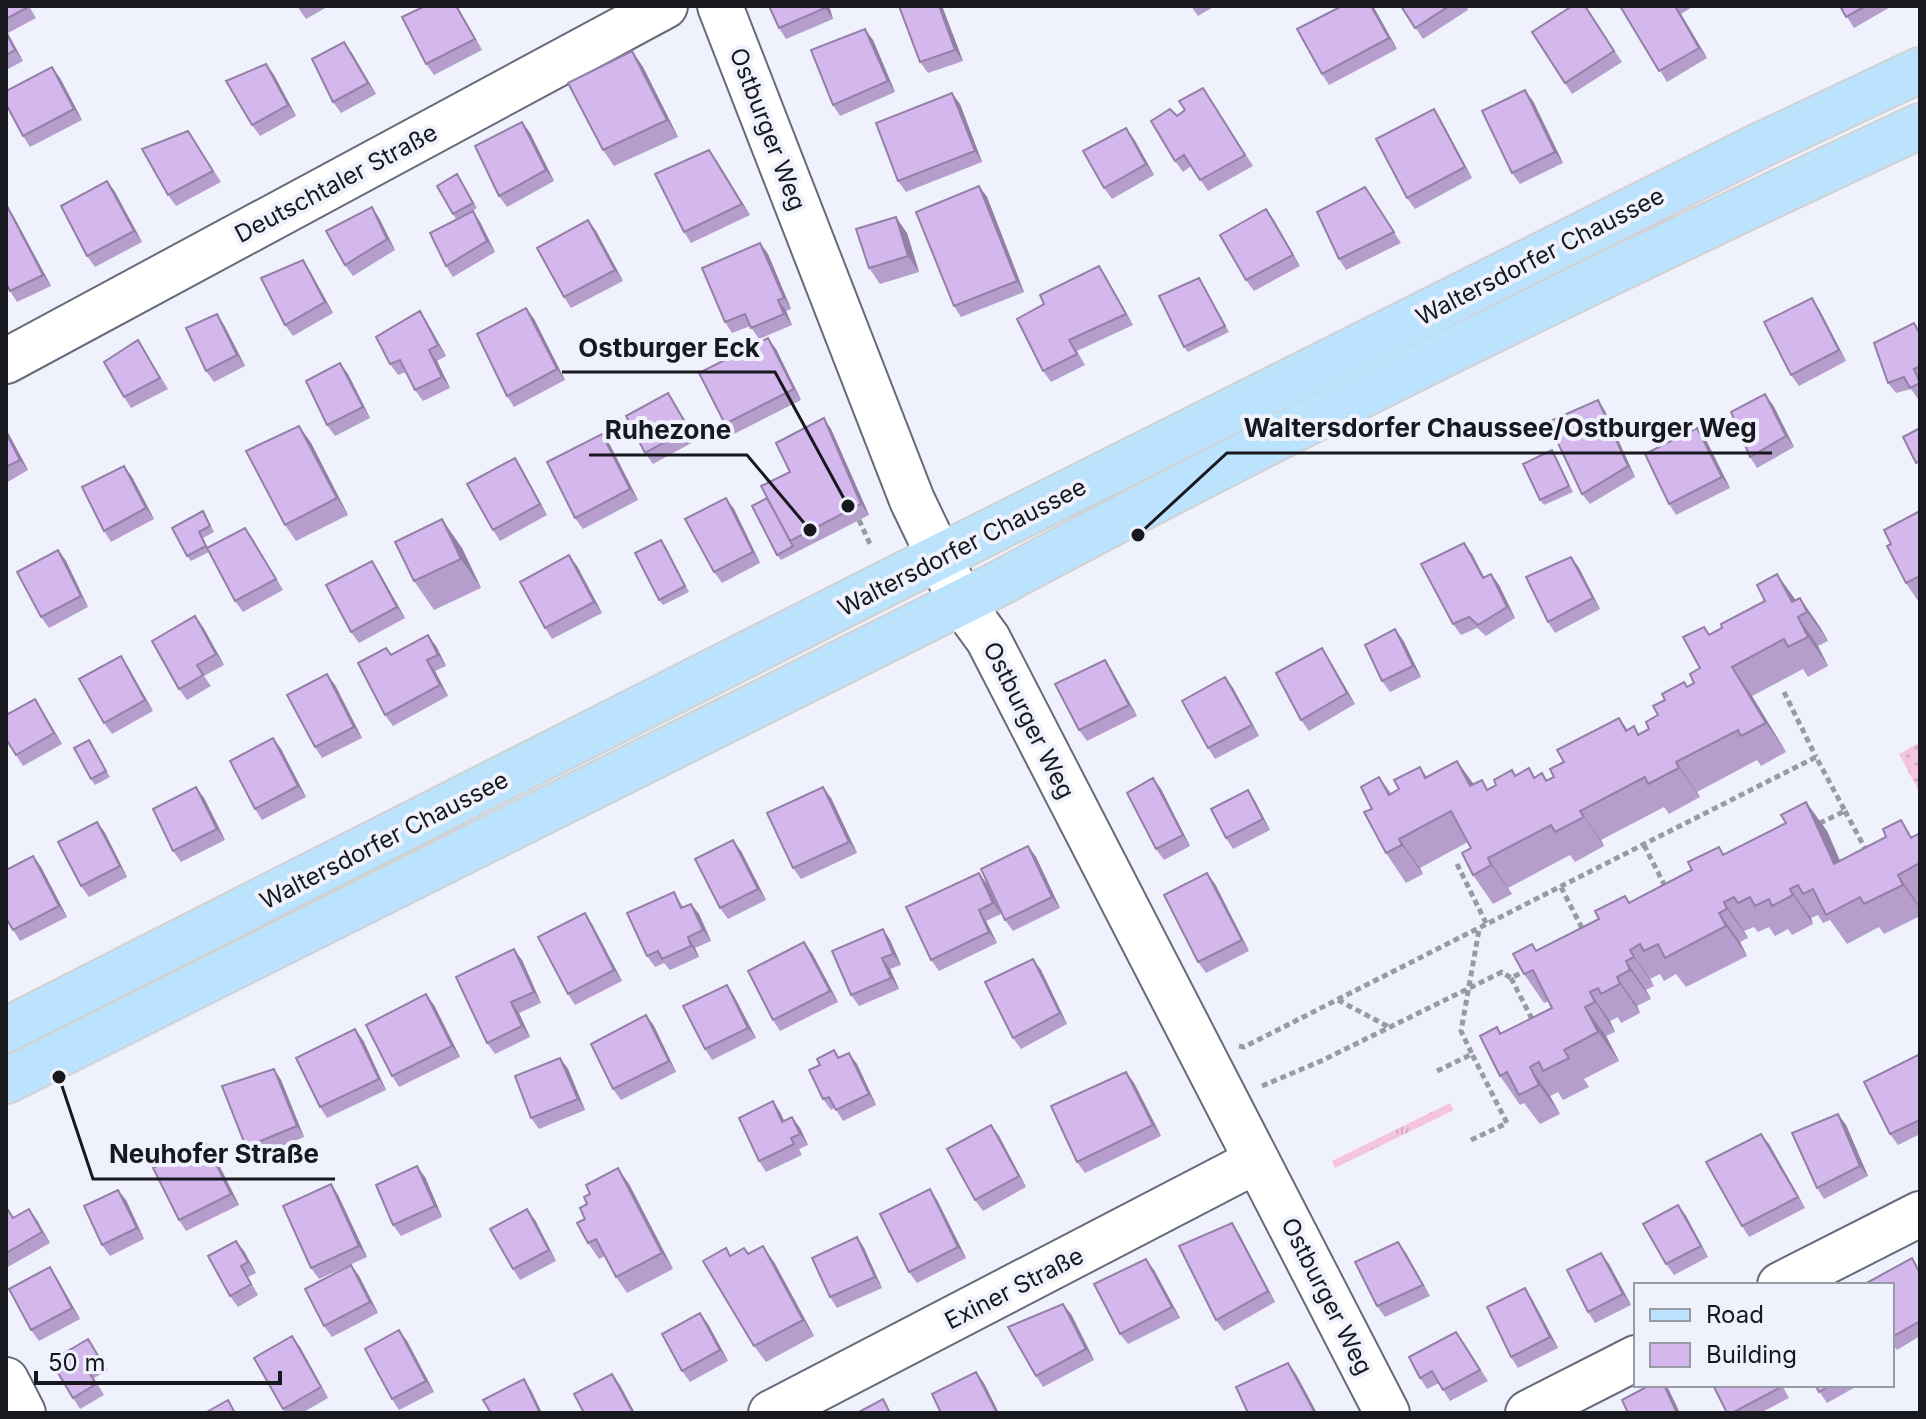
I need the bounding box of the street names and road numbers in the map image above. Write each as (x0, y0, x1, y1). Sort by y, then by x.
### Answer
street label: Ostburger Weg (724, 44, 812, 214)
street label: Deutschtaler Straße (230, 117, 442, 249)
street label: Waltersdorfer Chaussee (1411, 181, 1669, 331)
street label: Waltersdorfer Chaussee (833, 472, 1091, 622)
street label: Ostburger Weg (977, 637, 1081, 803)
street label: Waltersdorfer Chaussee (255, 765, 513, 915)
street label: Ostburger Weg (1275, 1213, 1379, 1379)
street label: Exiner Straße (940, 1241, 1088, 1335)

